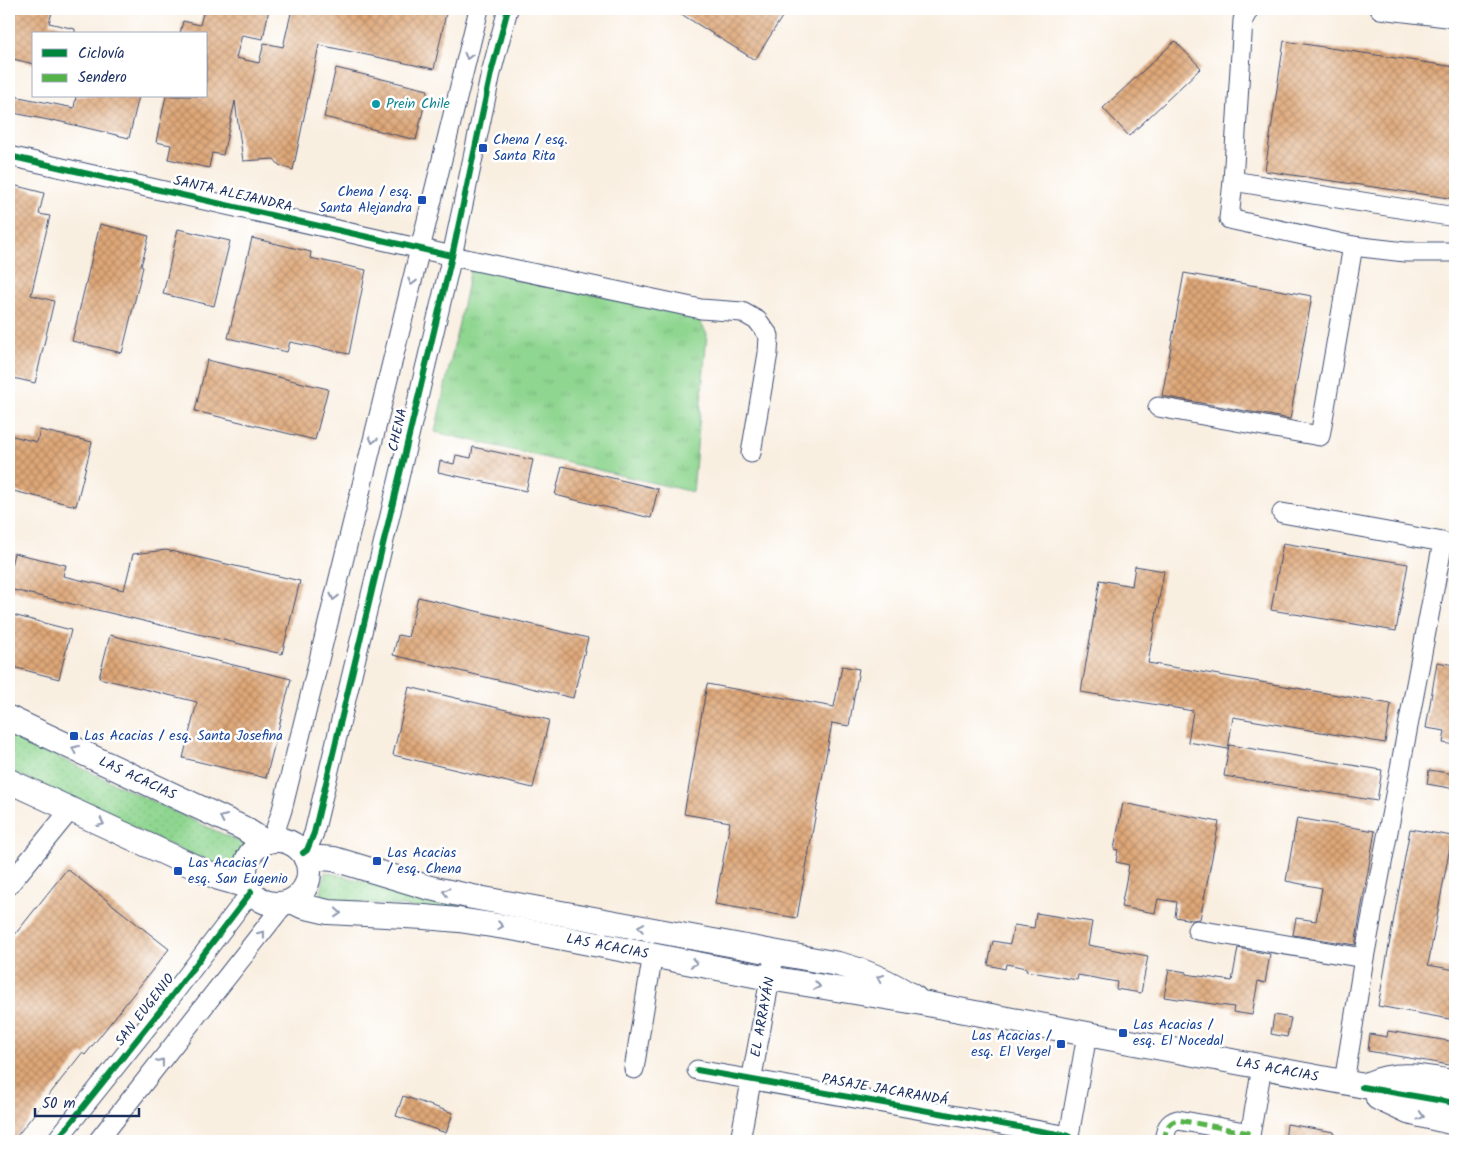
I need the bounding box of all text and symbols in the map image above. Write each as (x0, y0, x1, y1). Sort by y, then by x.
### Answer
legend (32, 32, 208, 98)
text: Ciclovía (78, 42, 125, 66)
one-way arrow (463, 52, 474, 61)
text: Sendero (78, 66, 127, 90)
place label: Prein Chile (386, 93, 451, 115)
marker: Prein Chile (370, 98, 382, 110)
place label: Chena / esq. Santa Rita (493, 129, 568, 167)
marker: Chena / esq. Santa Rita (477, 142, 489, 154)
street label: SANTA ALEJANDRA (171, 170, 295, 218)
place label: Chena / esq. Santa Alejandra (319, 181, 412, 219)
marker: Chena / esq. Santa Alejandra (416, 194, 428, 206)
one-way arrow (407, 277, 418, 286)
street label: CHENA (382, 406, 414, 454)
one-way arrow (368, 435, 379, 444)
one-way arrow (329, 593, 340, 602)
place label: Las Acacias / esq. Santa Josefina (84, 725, 283, 747)
marker: Las Acacias / esq. Santa Josefina (68, 730, 80, 742)
one-way arrow (71, 745, 80, 756)
street label: LAS ACACIAS (95, 751, 180, 806)
one-way arrow (219, 814, 228, 824)
one-way arrow (96, 817, 105, 827)
place label: Las Acacias / esq. Chena (387, 842, 462, 880)
place label: Las Acacias / esq. San Eugenio (188, 852, 288, 890)
marker: Las Acacias / esq. Chena (371, 855, 383, 867)
marker: Las Acacias / esq. San Eugenio (172, 865, 184, 877)
one-way arrow (443, 887, 451, 897)
one-way arrow (335, 907, 343, 918)
one-way arrow (497, 920, 505, 931)
one-way arrow (636, 923, 645, 933)
street label: LAS ACACIAS (564, 928, 651, 965)
one-way arrow (256, 931, 265, 940)
one-way arrow (690, 957, 699, 967)
street label: SAN EUGENIO (110, 969, 181, 1051)
street label: EL ARRAYÁN (745, 975, 781, 1059)
one-way arrow (877, 975, 886, 985)
one-way arrow (813, 981, 822, 991)
place label: Las Acacias / esq. El Nocedal (1133, 1014, 1224, 1052)
place label: Las Acacias / esq. El Vergel (971, 1025, 1052, 1063)
marker: Las Acacias / esq. El Nocedal (1117, 1027, 1129, 1039)
marker: Las Acacias / esq. El Vergel (1055, 1038, 1067, 1050)
street label: LAS ACACIAS (1234, 1051, 1321, 1088)
one-way arrow (155, 1059, 163, 1068)
street label: PASAJE JACARANDÁ (820, 1068, 950, 1112)
scale bar (35, 1085, 139, 1117)
text: 50 m (42, 1092, 76, 1116)
one-way arrow (1417, 1110, 1426, 1121)

